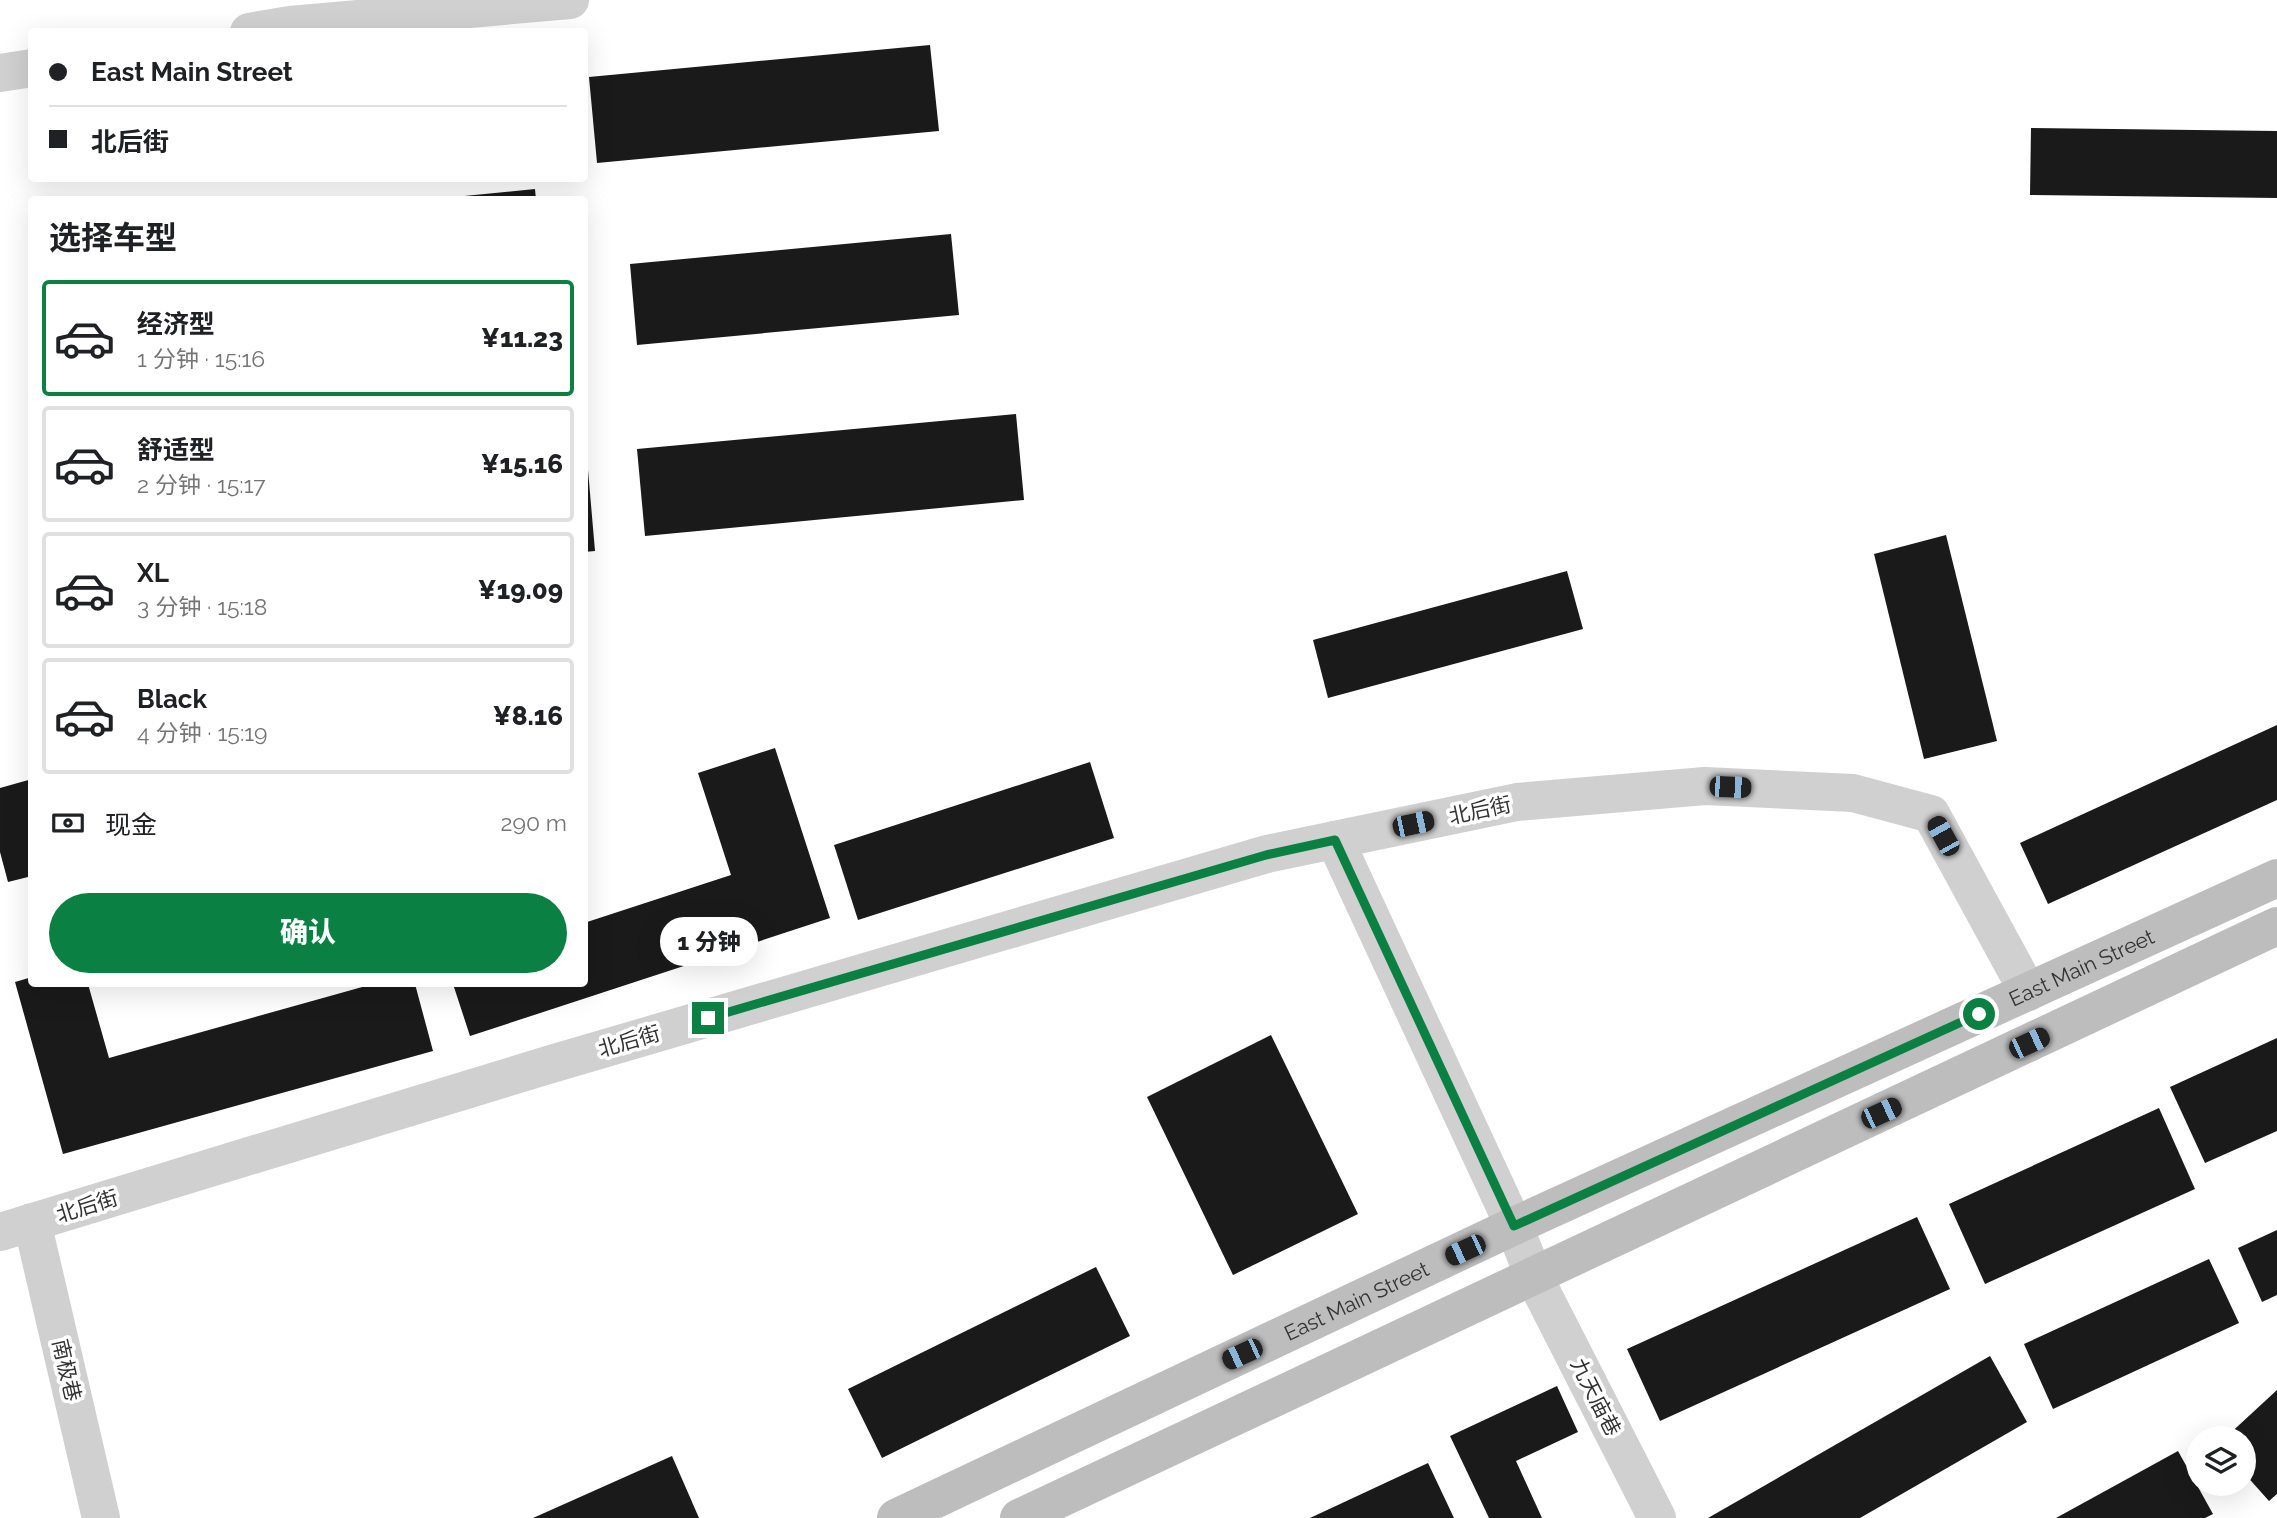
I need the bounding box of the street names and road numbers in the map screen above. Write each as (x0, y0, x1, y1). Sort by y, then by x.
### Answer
street label: 北后街 (1447, 791, 1513, 829)
street label: East Main Street (2005, 923, 2158, 1011)
street label: 北后街 (595, 1020, 663, 1062)
street label: 北后街 (53, 1185, 121, 1227)
street label: East Main Street (1280, 1256, 1433, 1345)
street label: 南极巷 (48, 1336, 86, 1404)
street label: 九天庙巷 (1566, 1354, 1626, 1440)

